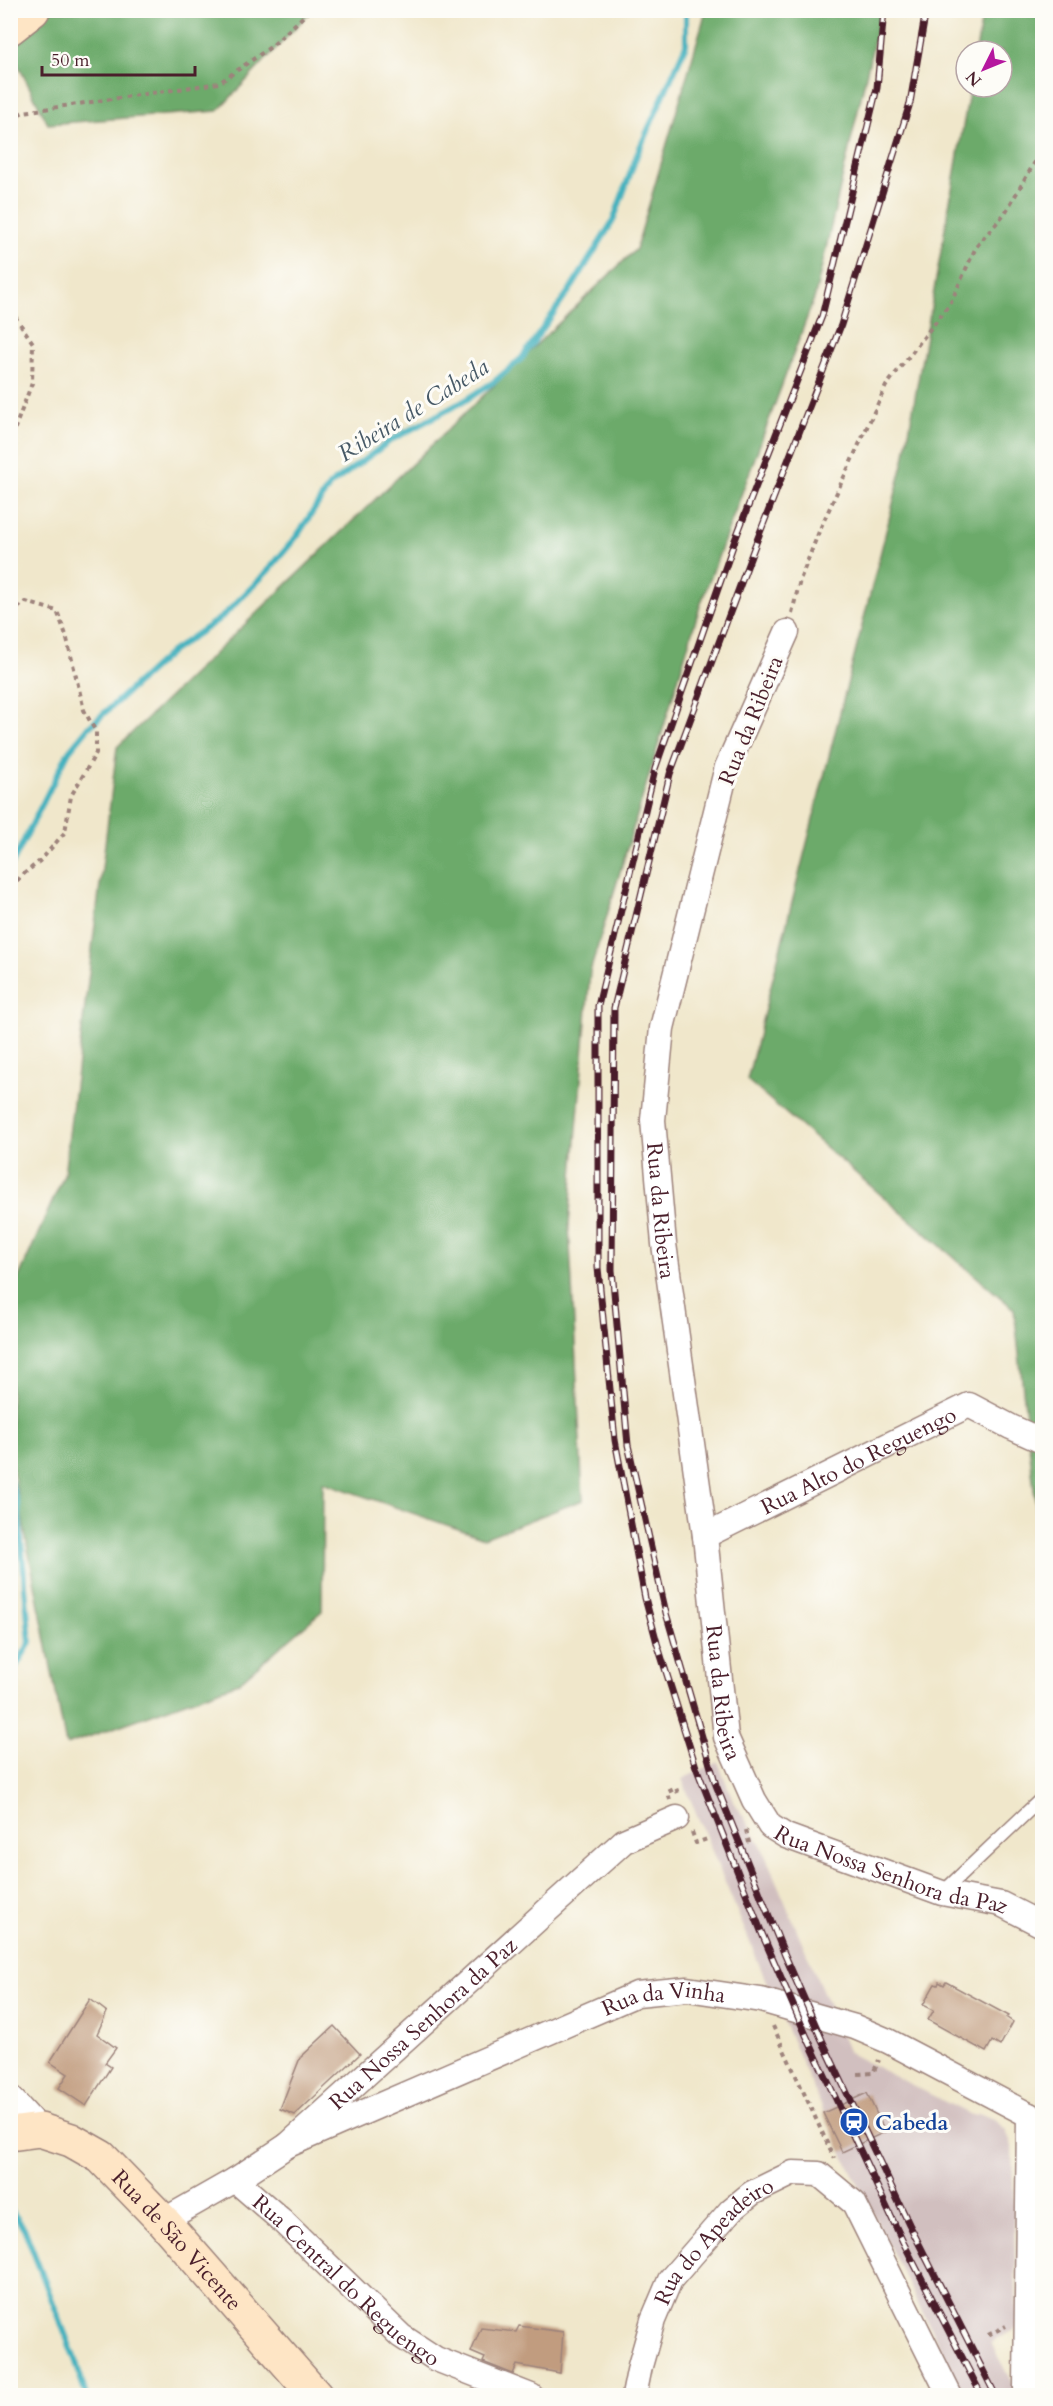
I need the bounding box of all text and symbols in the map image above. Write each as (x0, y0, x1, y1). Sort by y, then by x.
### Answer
scale bar (42, 39, 195, 77)
north arrow (954, 39, 1014, 99)
text: 50 m (51, 48, 90, 73)
text: N (961, 66, 987, 91)
water label: Ribeira de Cabeda (331, 351, 495, 470)
street label: Rua da Ribeira (711, 651, 791, 789)
street label: Rua da Ribeira (639, 1141, 683, 1281)
street label: Rua Alto do Reguengo (756, 1400, 962, 1522)
street label: Rua da Ribeira (698, 1623, 749, 1766)
street label: Rua Nossa Senhora da Paz (768, 1818, 1014, 1922)
street label: Rua Nossa Senhora da Paz (323, 1931, 524, 2117)
street label: Rua da Vinha (597, 1975, 728, 2024)
station icon: Cabeda (838, 2106, 870, 2138)
place label: Cabeda (875, 2108, 948, 2138)
street label: Rua de São Vicente (105, 2163, 249, 2317)
street label: Rua do Apeadeiro (647, 2171, 779, 2310)
street label: Rua Central do Reguengo (246, 2188, 446, 2374)

